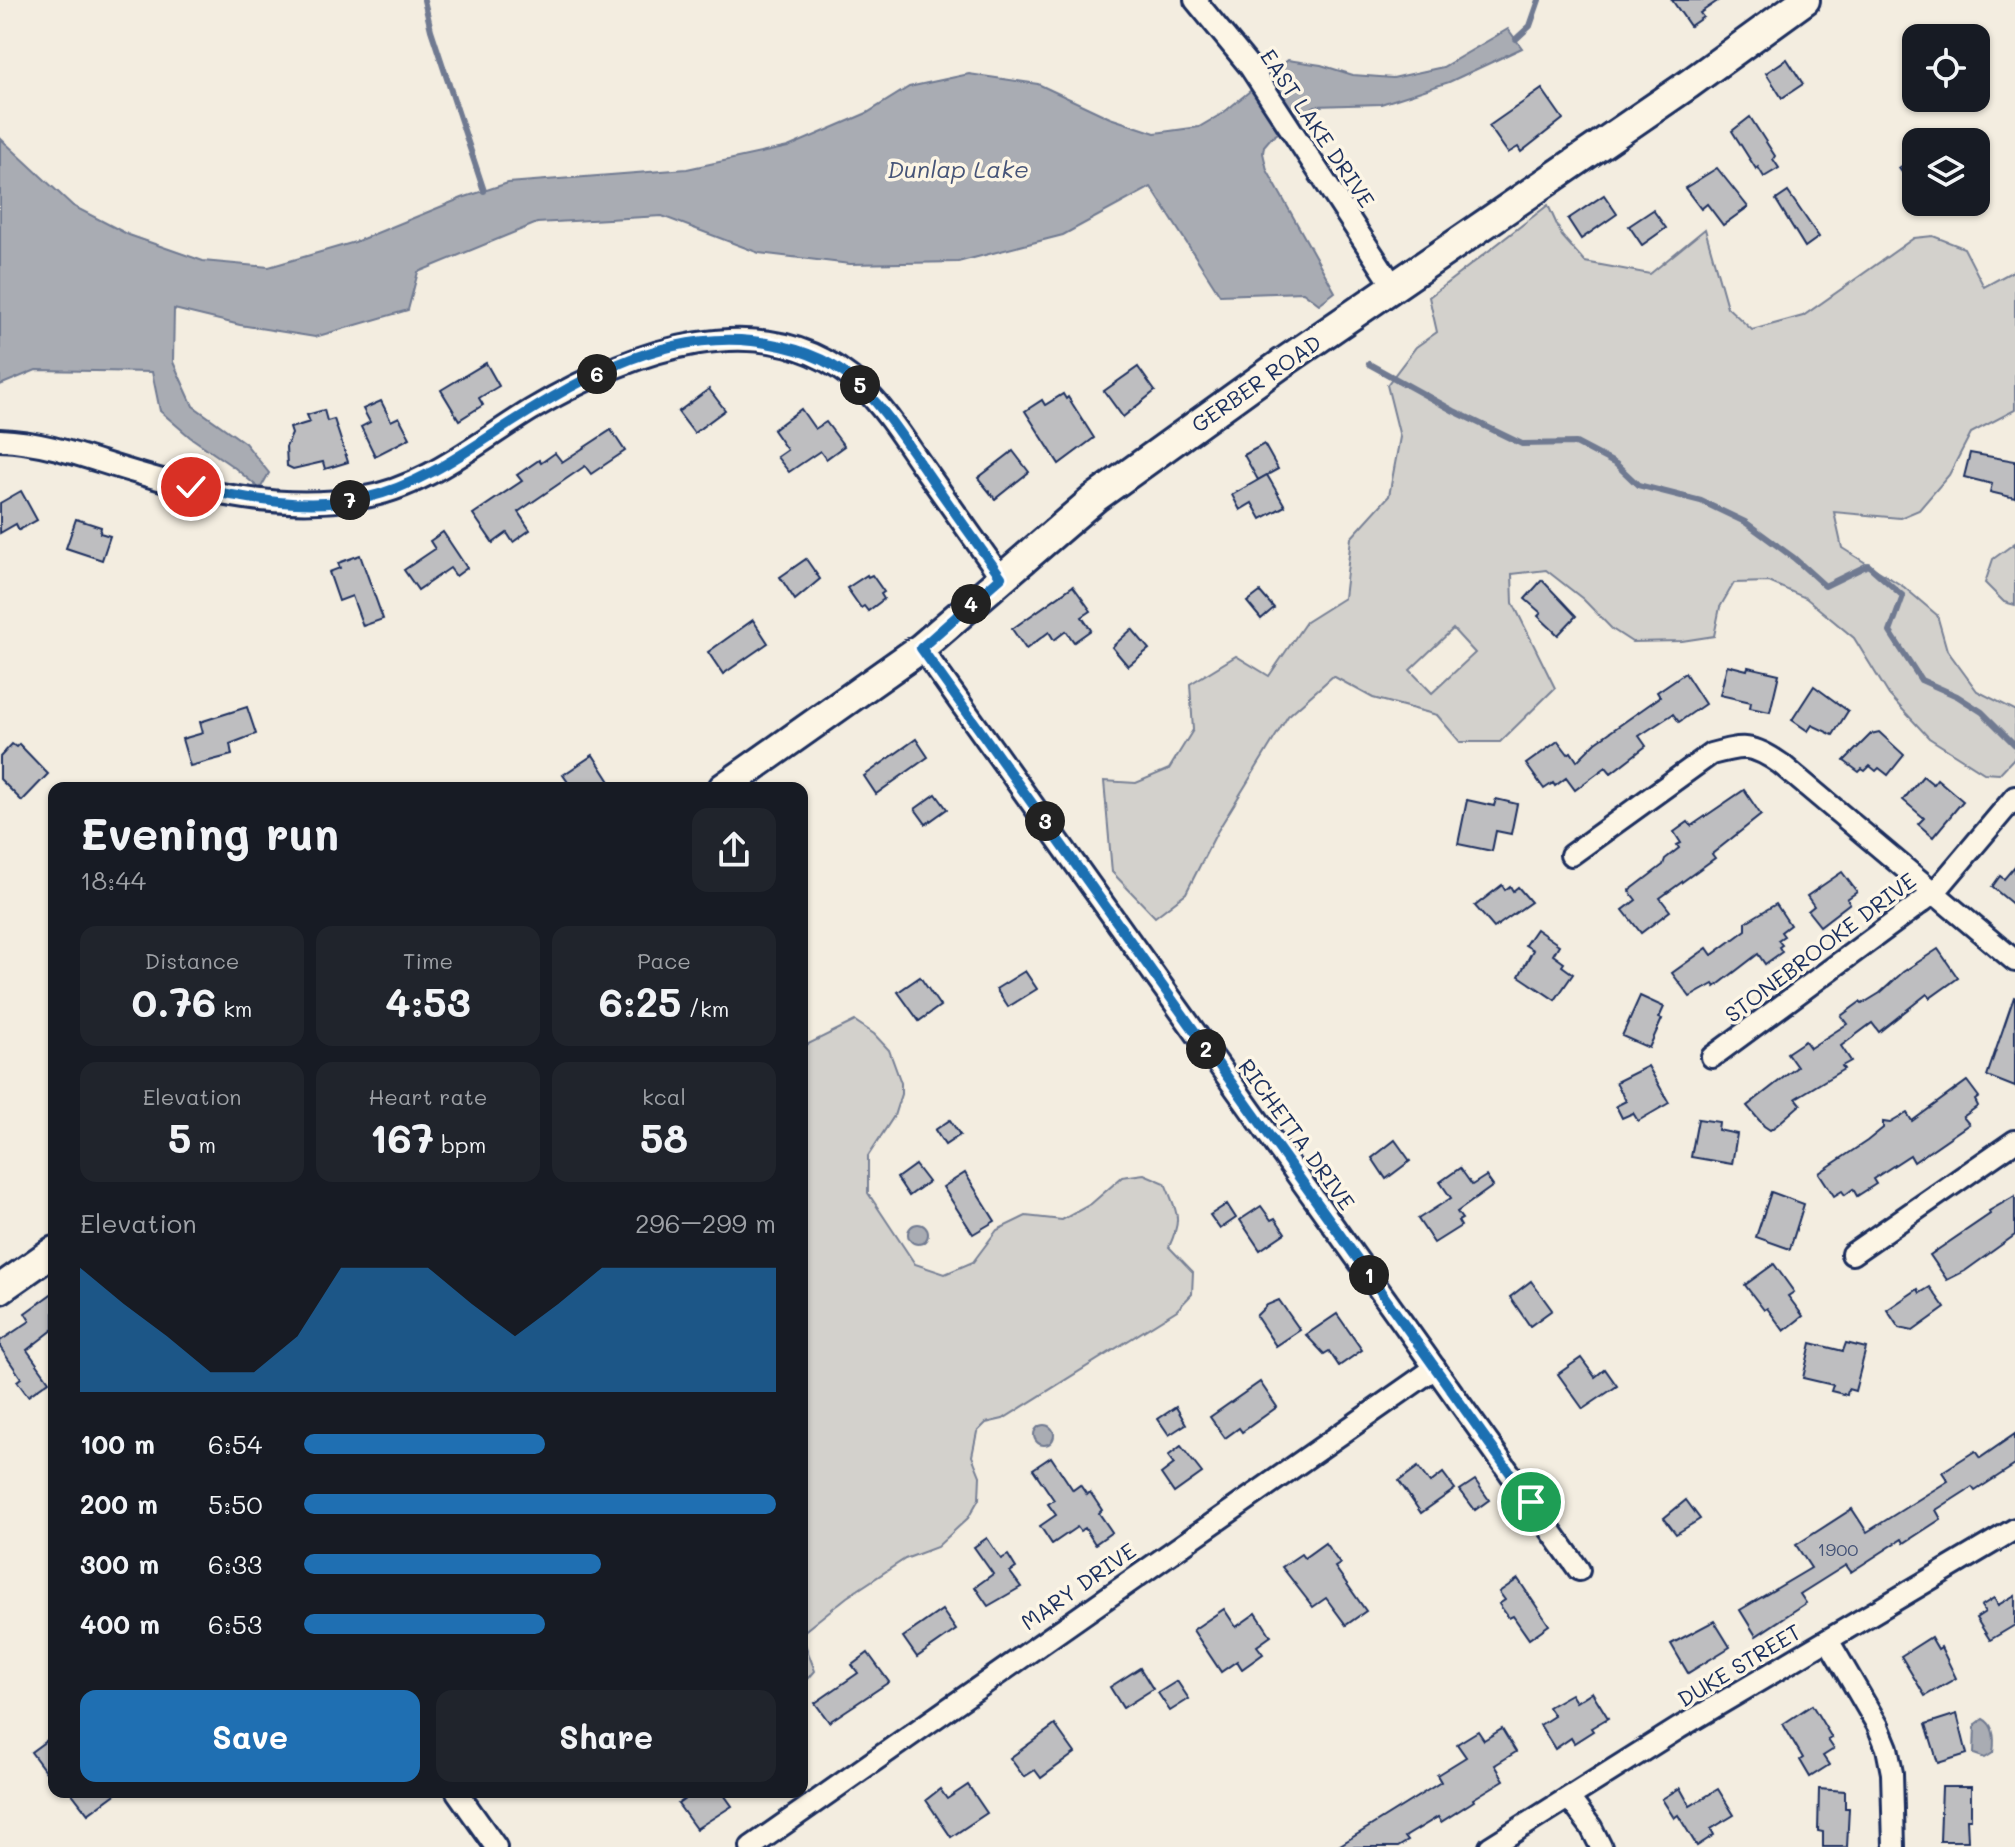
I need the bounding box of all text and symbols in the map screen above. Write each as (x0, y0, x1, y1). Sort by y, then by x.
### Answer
map controls (1902, 24, 1990, 216)
button: locate (1902, 24, 1990, 112)
street label: EAST LAKE DRIVE (1254, 43, 1382, 213)
button: layers (1902, 128, 1990, 216)
water label: Dunlap Lake (887, 153, 1029, 184)
street label: GERBER ROAD (1185, 327, 1327, 439)
pin: 6 (577, 354, 617, 394)
text: 6 (590, 359, 604, 388)
pin: 5 (840, 365, 880, 405)
text: 5 (854, 370, 866, 399)
pin (157, 453, 225, 521)
icon: check (169, 465, 213, 509)
pin: 7 (330, 480, 370, 520)
text: 7 (344, 485, 356, 514)
pin: 4 (951, 584, 991, 624)
text: 4 (964, 589, 978, 618)
pin: 3 (1025, 801, 1065, 841)
text: Evening run (80, 804, 339, 861)
text: 3 (1038, 806, 1052, 835)
button: share (692, 808, 776, 892)
text: 18:44 (80, 863, 146, 897)
street label: STONEBROOKE DRIVE (1719, 866, 1921, 1028)
text: Distance (145, 946, 239, 975)
text: Time (403, 946, 453, 975)
text: Pace (637, 946, 691, 975)
text: 0.76 (132, 975, 216, 1027)
text: 4:53 (385, 975, 471, 1027)
text: 6:25 (599, 975, 681, 1027)
text: km (216, 994, 252, 1023)
text: /km (681, 994, 729, 1023)
pin: 2 (1186, 1029, 1226, 1069)
text: 2 (1200, 1034, 1212, 1063)
street label: RICHETTA DRIVE (1232, 1053, 1362, 1215)
text: Elevation (143, 1082, 241, 1111)
text: Heart rate (369, 1082, 487, 1111)
text: kcal (642, 1082, 686, 1111)
text: 5 (168, 1111, 191, 1163)
text: 167 (370, 1111, 434, 1163)
text: 58 (640, 1111, 688, 1163)
text: m (191, 1130, 216, 1159)
text: bpm (434, 1130, 486, 1159)
text: Elevation (80, 1206, 197, 1240)
text: 296–299 m (635, 1206, 776, 1240)
pin: 1 (1349, 1255, 1389, 1295)
text: 1 (1364, 1260, 1374, 1289)
text: 100 m (80, 1427, 155, 1461)
text: 6:54 (208, 1427, 262, 1461)
pin (1497, 1468, 1565, 1536)
icon: arrive (1509, 1480, 1553, 1524)
text: 200 m (80, 1487, 158, 1521)
text: 5:50 (208, 1487, 262, 1521)
street label: MARY DRIVE (1015, 1536, 1141, 1636)
house number: 1900 (1818, 1537, 1858, 1561)
text: 300 m (80, 1547, 159, 1581)
text: 6:33 (208, 1547, 262, 1581)
text: 400 m (80, 1607, 160, 1641)
text: 6:53 (208, 1607, 262, 1641)
street label: DUKE STREET (1672, 1617, 1806, 1713)
button: Save (80, 1690, 420, 1782)
button: Share (436, 1690, 776, 1782)

